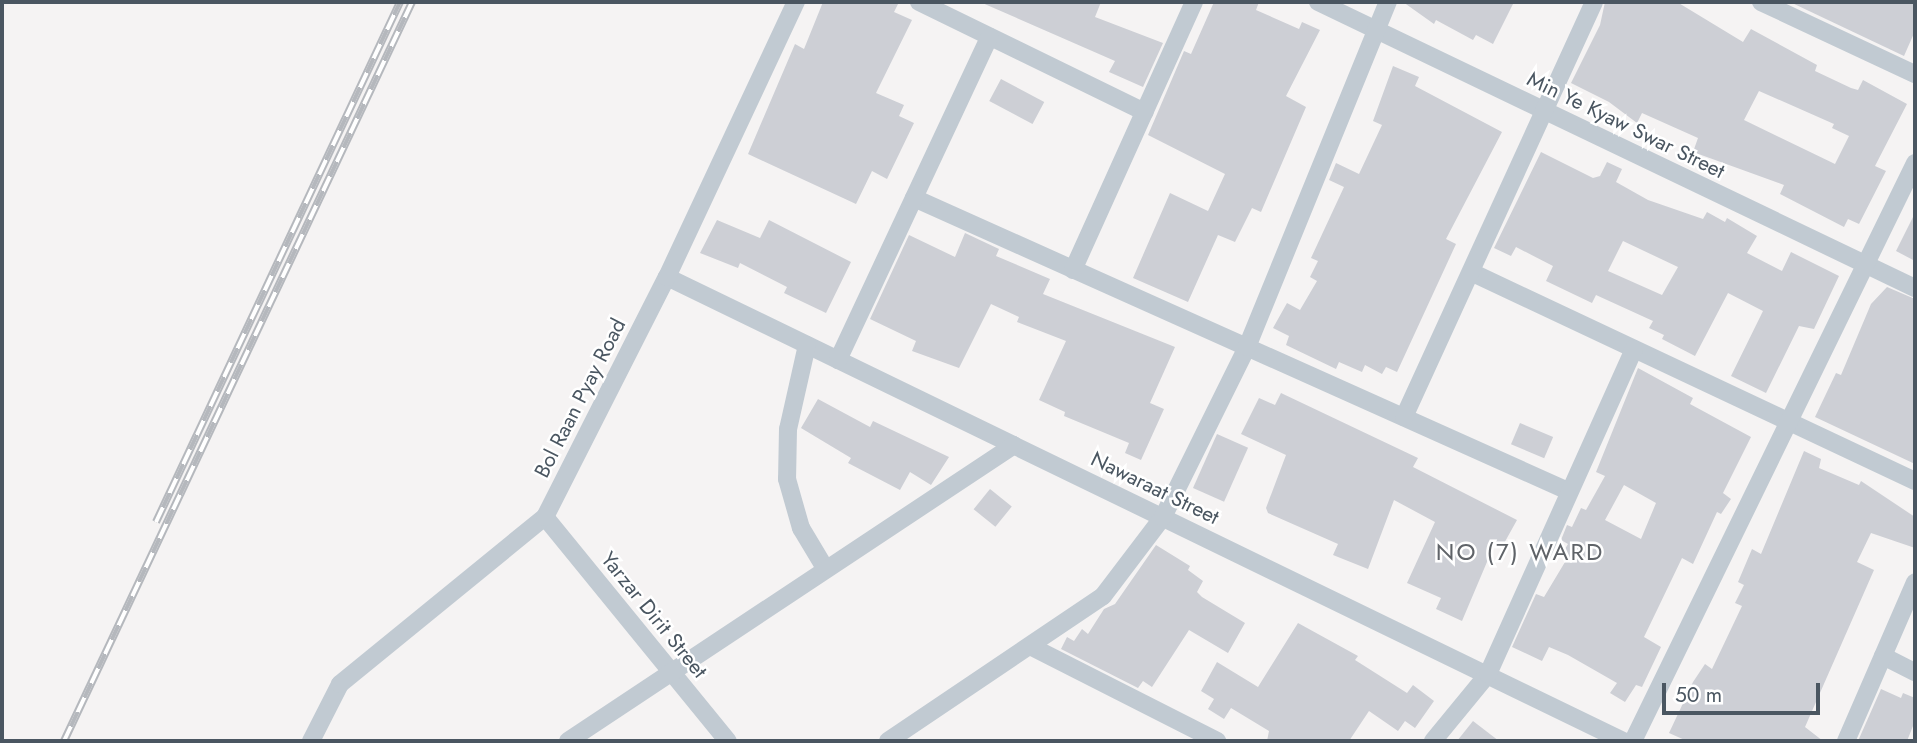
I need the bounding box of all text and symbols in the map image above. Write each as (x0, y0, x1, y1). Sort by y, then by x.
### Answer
street label: Min Ye Kyaw Swar Street (1523, 66, 1729, 184)
street label: Bol Raan Pyay Road (529, 314, 631, 482)
street label: Nawaraat Street (1087, 446, 1223, 530)
district label: NO (7) WARD (1437, 538, 1603, 566)
street label: Yarzar Dirit Street (596, 547, 712, 683)
scale bar (1665, 670, 1822, 714)
text: 50 m (1675, 680, 1722, 710)

